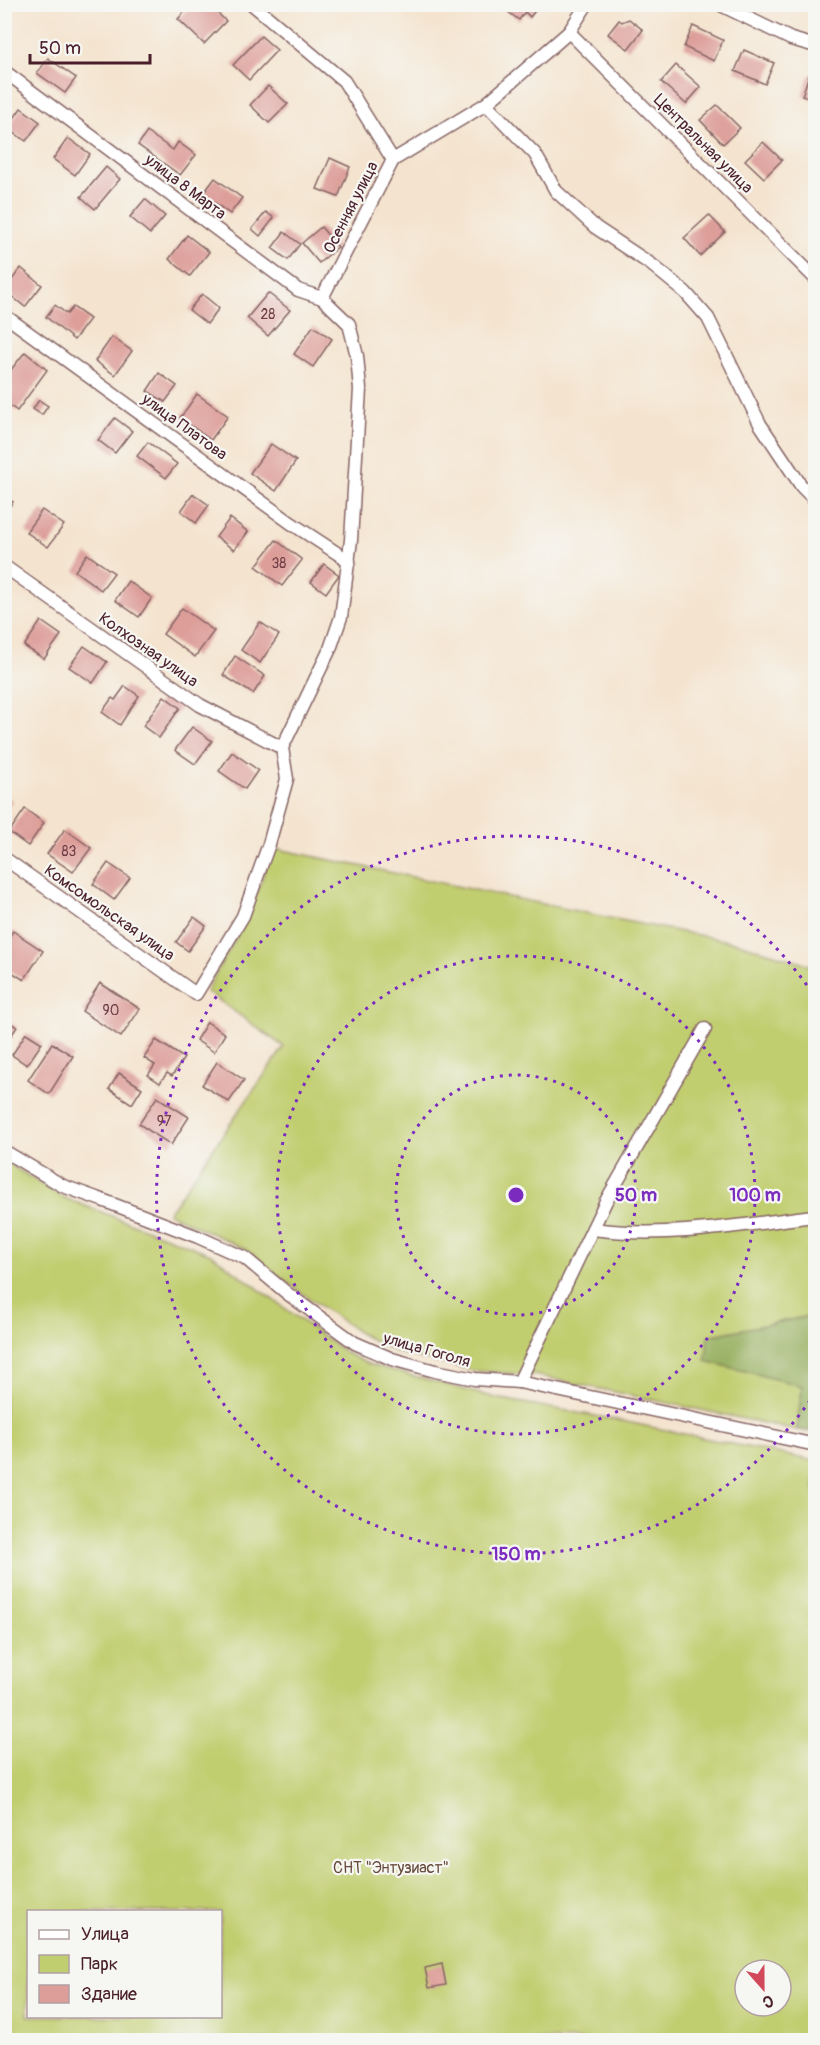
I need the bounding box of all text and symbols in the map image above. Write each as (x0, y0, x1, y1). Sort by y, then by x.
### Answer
scale bar (30, 27, 150, 65)
text: 50 m (39, 37, 81, 60)
street label: Центральная улица (649, 90, 757, 198)
street label: улица 8 Марта (140, 149, 230, 224)
street label: Осенняя улица (319, 158, 383, 257)
house number: 28 (261, 306, 275, 323)
street label: улица Платова (137, 389, 231, 464)
house number: 38 (272, 555, 286, 572)
street label: Колхозная улица (95, 608, 202, 692)
house number: 83 (62, 843, 77, 860)
street label: Комсомольская улица (40, 860, 178, 965)
house number: 90 (103, 1002, 119, 1019)
house number: 97 (157, 1113, 172, 1130)
text: 50 m (615, 1184, 657, 1207)
text: 100 m (729, 1184, 781, 1207)
centre of rings (506, 1185, 526, 1205)
street label: улица Гоголя (380, 1328, 473, 1372)
text: 150 m (492, 1543, 541, 1566)
park label: СНТ "Энтузиаст" (333, 1858, 449, 1878)
legend (27, 1910, 222, 2018)
text: Улица (81, 1923, 129, 1946)
text: Парк (81, 1953, 118, 1976)
north arrow (733, 1958, 793, 2018)
text: Здание (81, 1983, 137, 2006)
text: С (760, 1990, 776, 2012)

